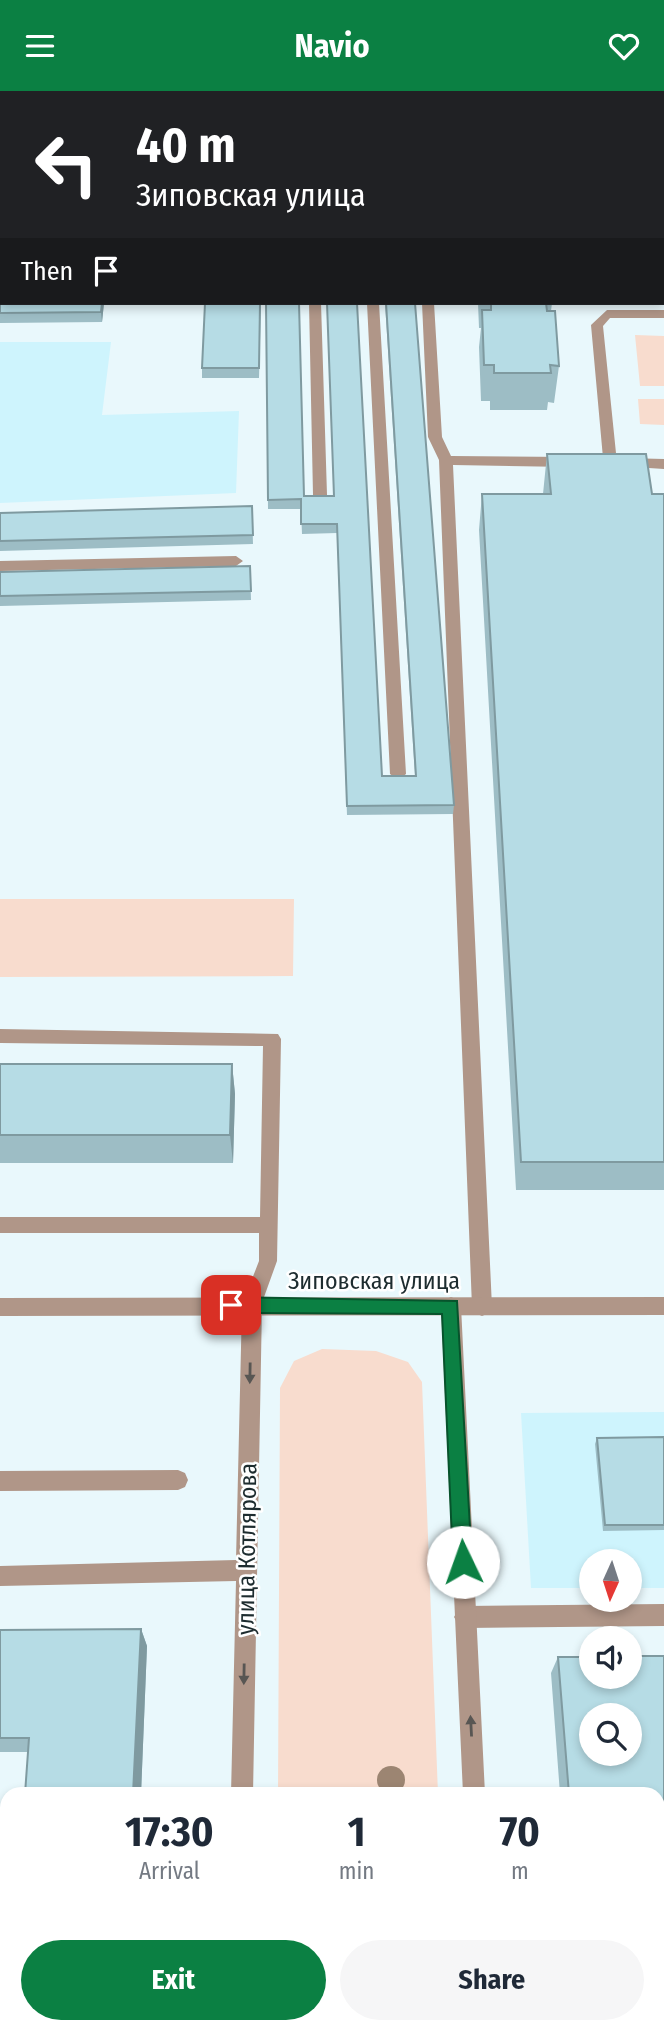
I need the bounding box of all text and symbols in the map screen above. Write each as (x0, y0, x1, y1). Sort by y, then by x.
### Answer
icon: menu (21, 27, 59, 65)
text: Navio (294, 27, 370, 65)
icon: heart (605, 27, 643, 65)
text: 40 m (136, 116, 236, 175)
icon: left (21, 119, 112, 210)
text: Зиповская улица (136, 176, 366, 214)
icon: arrive (87, 252, 125, 290)
text: Then (21, 256, 73, 287)
street label: Зиповская улица (288, 1267, 460, 1295)
pin (201, 1275, 261, 1335)
icon: arrive (212, 1286, 250, 1324)
one-way arrow (245, 1363, 256, 1385)
street label: улица Котлярова (231, 1463, 263, 1635)
position arrow (426, 1525, 500, 1599)
north arrow (579, 1549, 642, 1612)
map controls (579, 1549, 642, 1766)
button: sound (579, 1626, 642, 1689)
one-way arrow (238, 1664, 250, 1686)
button: search (579, 1703, 642, 1766)
one-way arrow (465, 1714, 476, 1736)
text: 17:30 (125, 1807, 214, 1857)
text: 1 (348, 1807, 366, 1857)
text: 70 (500, 1807, 540, 1857)
text: Arrival (139, 1857, 200, 1885)
text: min (339, 1857, 374, 1885)
text: m (511, 1857, 529, 1885)
button: Exit (21, 1940, 326, 2020)
button: Share (340, 1940, 644, 2020)

